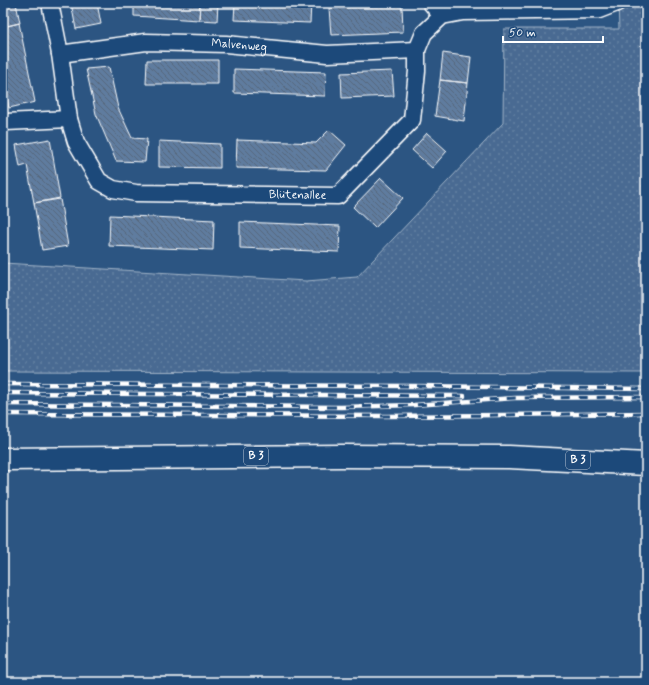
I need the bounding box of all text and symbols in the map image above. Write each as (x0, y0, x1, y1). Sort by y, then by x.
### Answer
scale bar (503, 18, 603, 44)
text: 50 m (509, 25, 536, 41)
street label: Malvenweg (211, 36, 268, 56)
street label: Blütenallee (269, 187, 327, 204)
road number: B 3 (244, 447, 268, 465)
road number: B 3 (566, 451, 590, 469)

